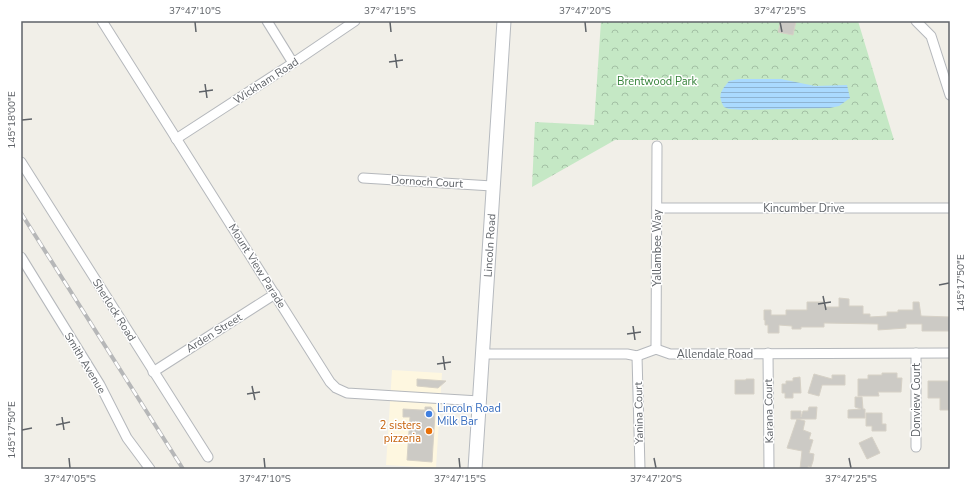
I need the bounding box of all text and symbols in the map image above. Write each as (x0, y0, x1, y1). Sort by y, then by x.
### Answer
text: 37°47'10"S (169, 4, 221, 18)
text: 37°47'15"S (364, 4, 416, 18)
text: 37°47'20"S (559, 4, 611, 18)
text: 37°47'25"S (754, 4, 806, 18)
street label: Wickham Road (230, 54, 302, 108)
park label: Brentwood Park (617, 74, 697, 89)
text: 145°18'00"E (5, 91, 19, 149)
street label: Dornoch Court (391, 173, 464, 191)
street label: Kincumber Drive (763, 201, 845, 216)
street label: Yallambee Way (650, 209, 665, 288)
street label: Lincoln Road (480, 213, 499, 278)
street label: Mount View Parade (225, 221, 289, 311)
text: 145°17'50"E (954, 254, 968, 312)
street label: Sherlock Road (89, 276, 139, 344)
street label: Arden Street (183, 310, 245, 356)
street label: Smith Avenue (61, 330, 109, 397)
street label: Allendale Road (677, 347, 753, 362)
street label: Donview Court (909, 363, 924, 437)
street label: Karana Court (761, 378, 777, 443)
street label: Yanina Court (631, 381, 647, 445)
text: 145°17'50"E (5, 401, 19, 459)
place label: Lincoln Road Milk Bar (437, 401, 501, 429)
marker: Lincoln Road Milk Bar (424, 409, 434, 419)
place label: 2 sisters pizzeria (380, 418, 421, 446)
marker: 2 sisters pizzeria (424, 426, 434, 436)
text: 37°47'05"S (44, 472, 96, 486)
text: 37°47'10"S (239, 472, 291, 486)
text: 37°47'15"S (434, 472, 486, 486)
text: 37°47'20"S (630, 472, 682, 486)
text: 37°47'25"S (825, 472, 877, 486)

